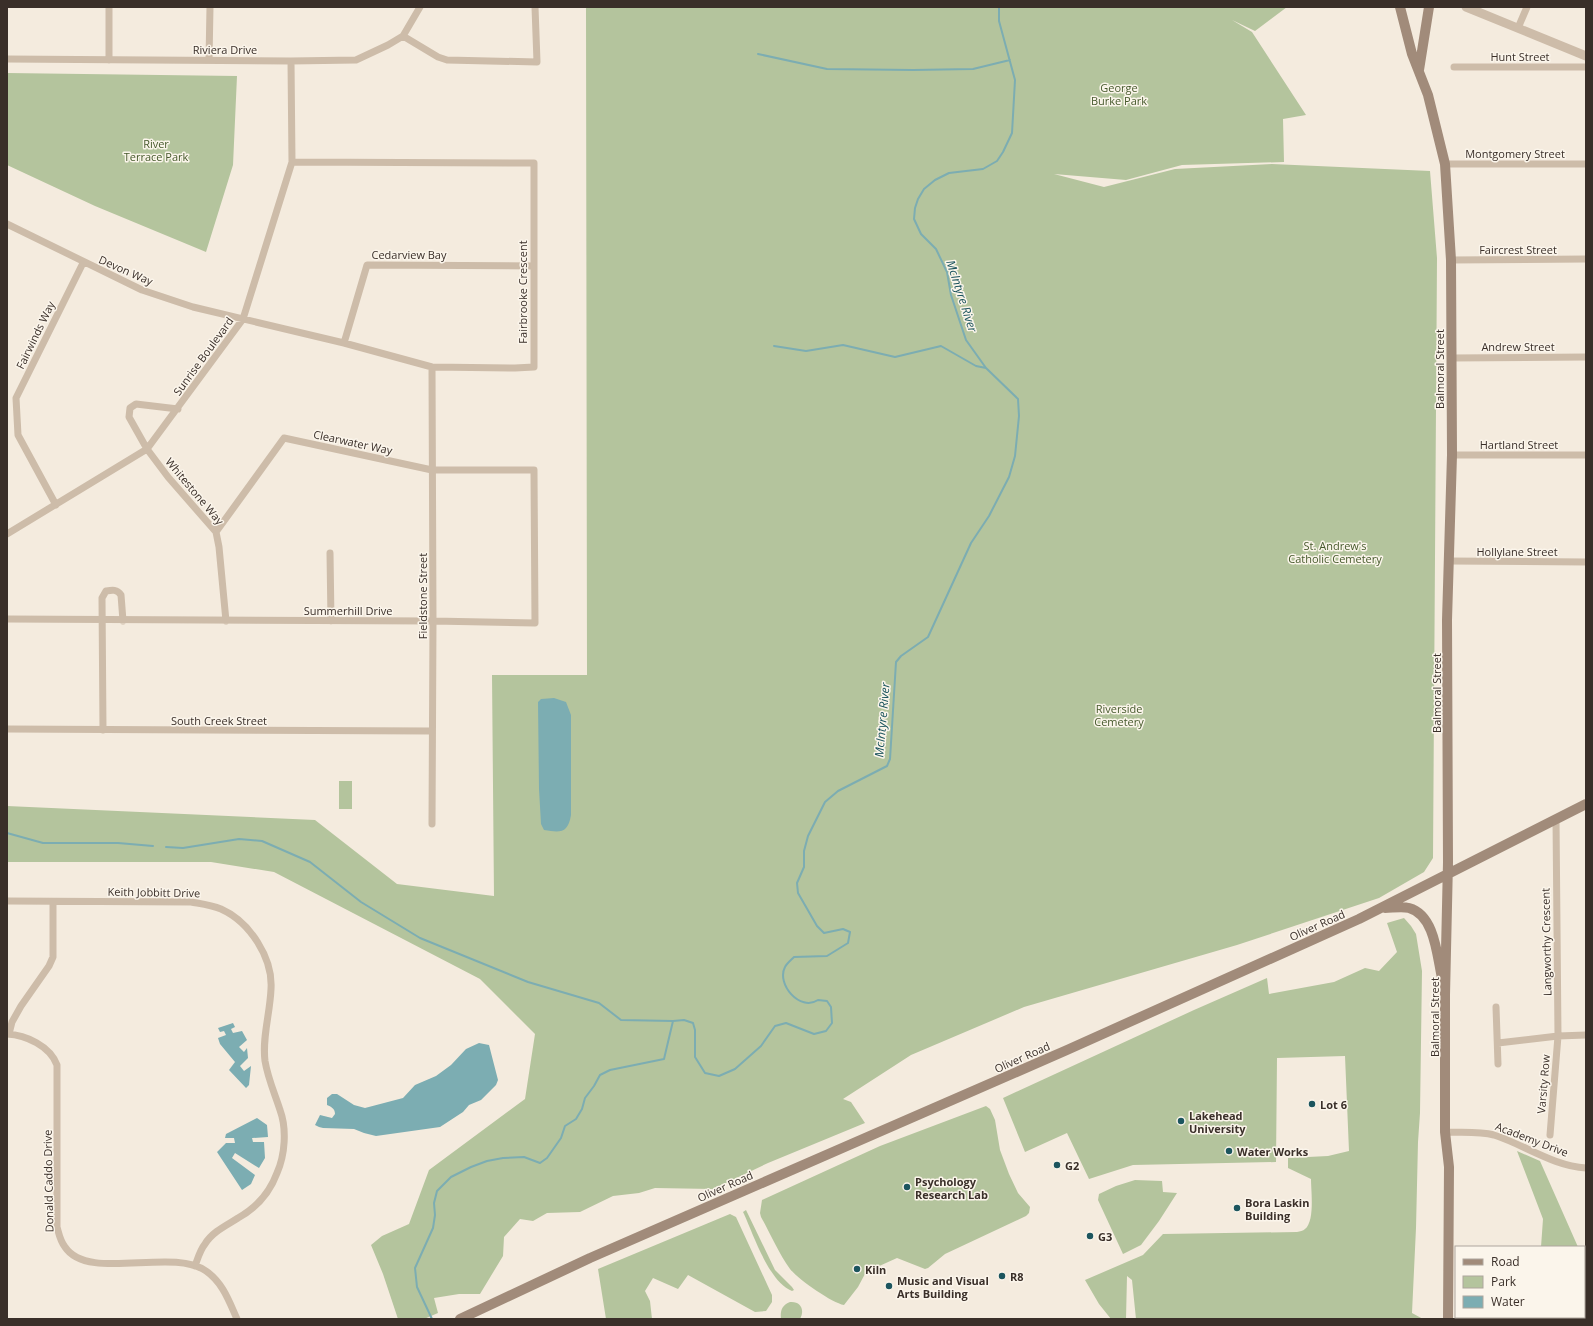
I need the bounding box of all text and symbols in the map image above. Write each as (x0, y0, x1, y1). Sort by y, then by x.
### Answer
street label: Riviera Drive (193, 42, 257, 57)
street label: Hunt Street (1490, 49, 1550, 64)
park label: George Burke Park (1091, 80, 1147, 108)
park label: River Terrace Park (124, 136, 189, 164)
street label: Montgomery Street (1465, 146, 1565, 161)
street label: Fairbrooke Crescent (515, 240, 530, 344)
street label: Faircrest Street (1479, 242, 1557, 257)
street label: Cedarview Bay (371, 247, 447, 262)
street label: Devon Way (97, 251, 156, 289)
water label: McIntyre River (942, 258, 982, 336)
street label: Fairwinds Way (12, 298, 58, 371)
street label: Sunrise Boulevard (170, 314, 236, 398)
street label: Balmoral Street (1432, 329, 1447, 409)
street label: Andrew Street (1481, 339, 1555, 354)
street label: Clearwater Way (312, 426, 394, 458)
street label: Hartland Street (1480, 437, 1558, 452)
street label: Whitestone Way (163, 454, 228, 528)
park label: St. Andrew's Catholic Cemetery (1288, 538, 1382, 566)
street label: Hollylane Street (1476, 544, 1558, 559)
street label: Fieldstone Street (415, 553, 430, 639)
street label: Summerhill Drive (304, 603, 392, 618)
street label: Balmoral Street (1429, 653, 1444, 733)
water label: McIntyre River (870, 681, 894, 758)
park label: Riverside Cemetery (1094, 701, 1144, 729)
street label: South Creek Street (171, 713, 267, 728)
street label: Keith Jobbitt Drive (108, 884, 200, 900)
street label: Langworthy Crescent (1538, 888, 1554, 996)
street label: Oliver Road (1287, 906, 1347, 944)
street label: Balmoral Street (1427, 977, 1442, 1057)
street label: Oliver Road (992, 1038, 1052, 1076)
street label: Varsity Row (1533, 1053, 1553, 1114)
place label: Lot 6 (1320, 1097, 1347, 1112)
marker: Lot 6 (1307, 1099, 1317, 1109)
place label: Lakehead University (1189, 1108, 1246, 1136)
marker: Lakehead University (1176, 1116, 1186, 1126)
street label: Academy Drive (1493, 1118, 1571, 1160)
street label: Donald Caddo Drive (40, 1130, 56, 1232)
place label: Water Works (1237, 1144, 1309, 1159)
marker: Water Works (1224, 1146, 1234, 1156)
place label: G2 (1065, 1158, 1079, 1173)
marker: G2 (1052, 1160, 1062, 1170)
street label: Oliver Road (695, 1167, 755, 1205)
place label: Psychology Research Lab (915, 1174, 988, 1202)
marker: Psychology Research Lab (902, 1182, 912, 1192)
place label: Bora Laskin Building (1245, 1195, 1309, 1223)
marker: Bora Laskin Building (1232, 1203, 1242, 1213)
place label: G3 (1098, 1229, 1112, 1244)
marker: G3 (1085, 1231, 1095, 1241)
legend (1455, 1246, 1585, 1318)
text: Road (1491, 1253, 1520, 1270)
place label: Kiln (865, 1262, 886, 1277)
marker: Kiln (852, 1264, 862, 1274)
place label: R8 (1010, 1269, 1024, 1284)
marker: R8 (997, 1271, 1007, 1281)
place label: Music and Visual Arts Building (897, 1273, 989, 1301)
text: Park (1491, 1273, 1517, 1290)
marker: Music and Visual Arts Building (884, 1281, 894, 1291)
text: Water (1491, 1293, 1525, 1310)

